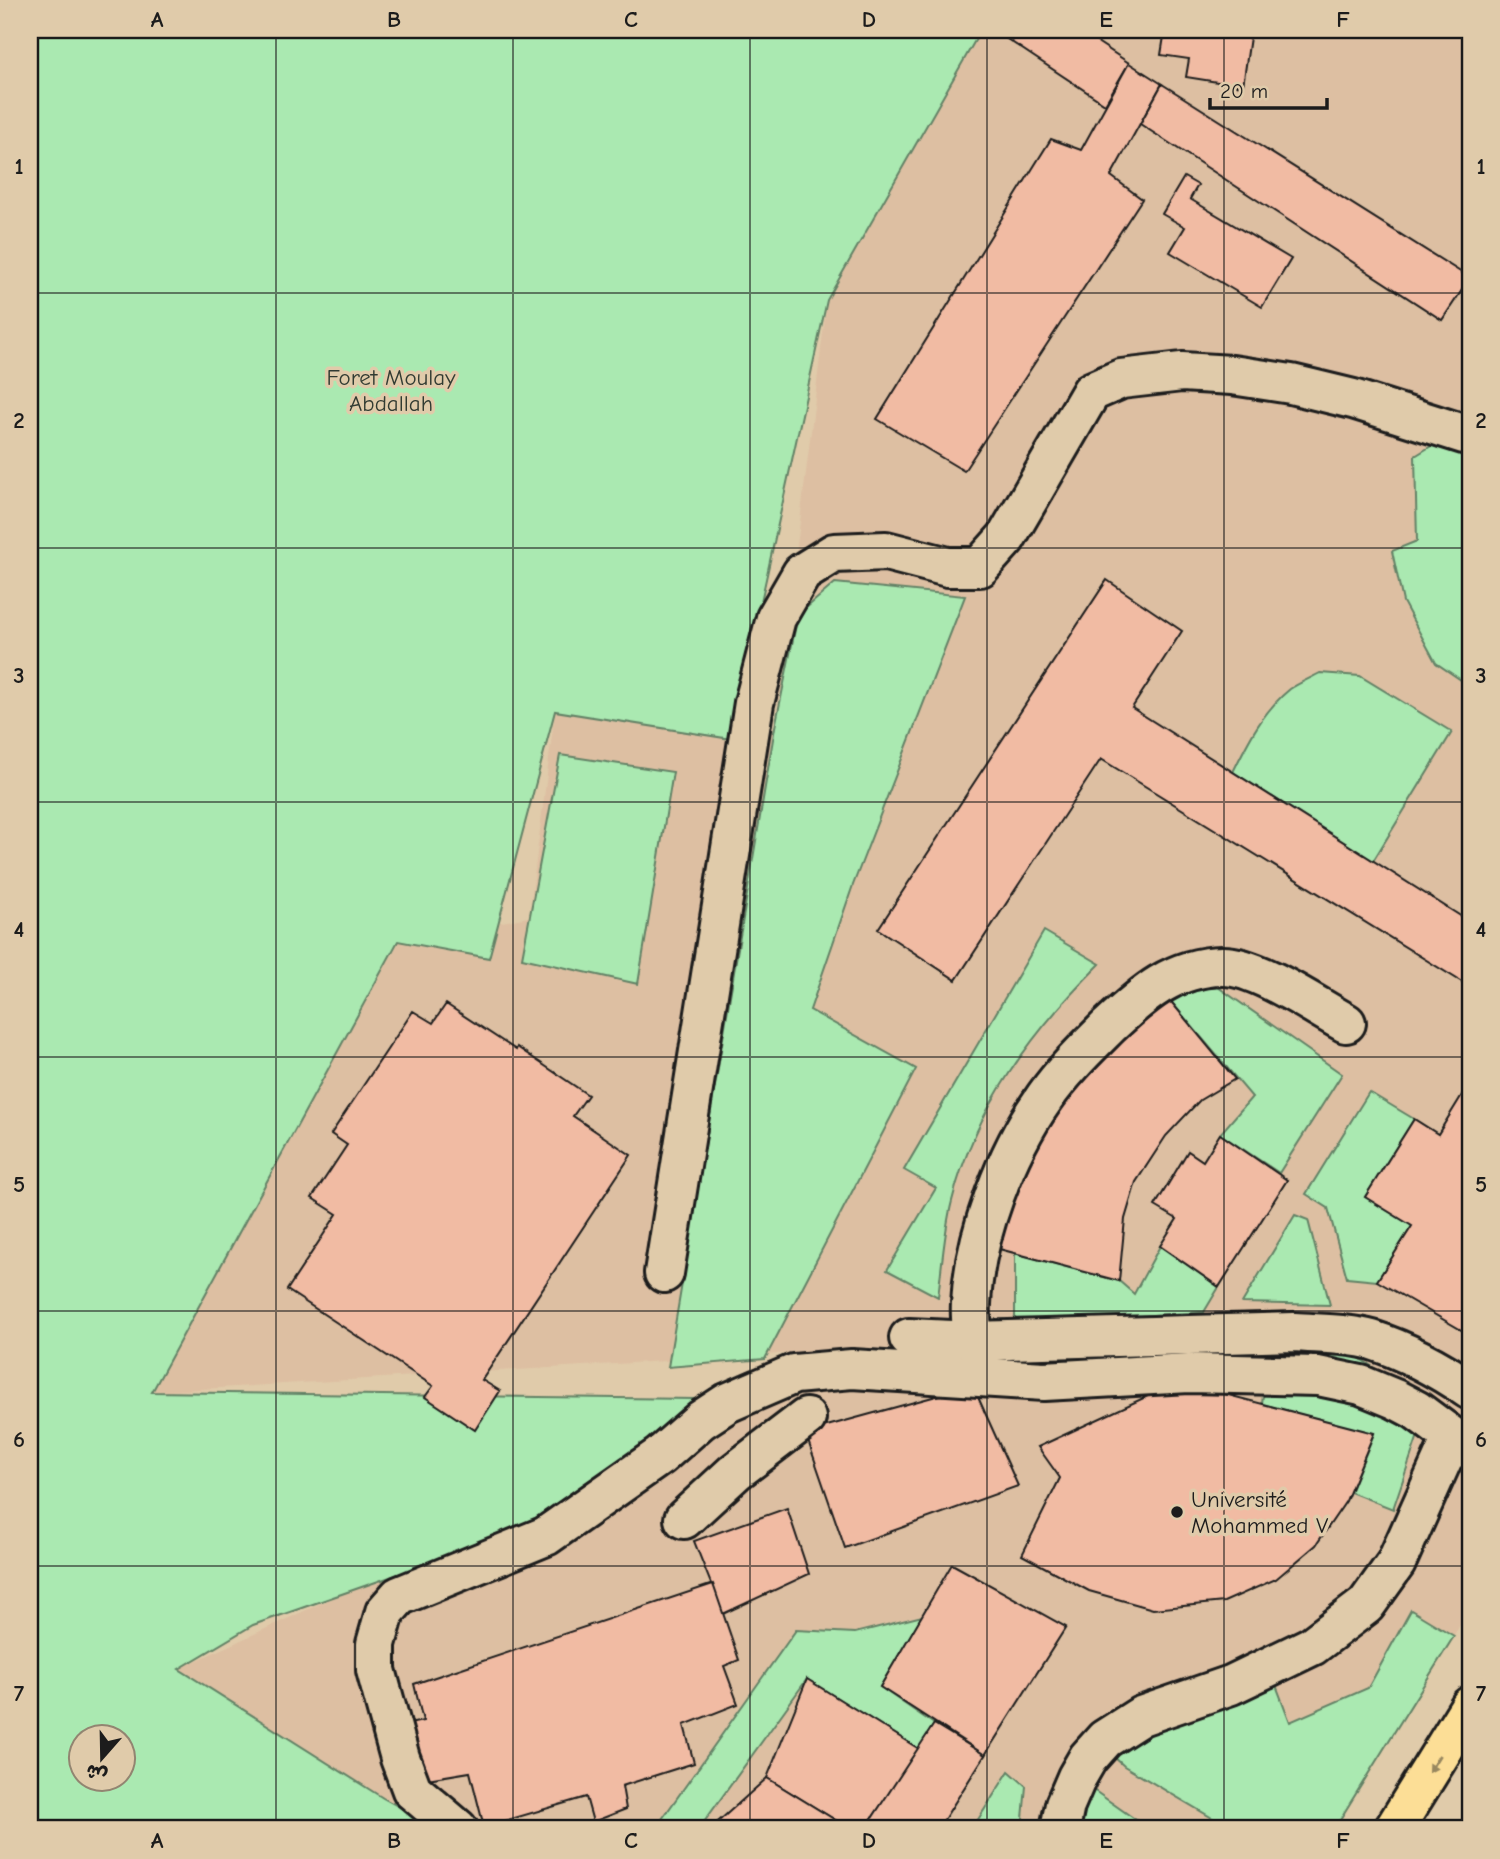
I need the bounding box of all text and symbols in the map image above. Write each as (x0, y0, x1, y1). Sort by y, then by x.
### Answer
text: A (151, 6, 164, 33)
text: B (387, 6, 401, 33)
text: C (624, 6, 638, 33)
text: D (862, 6, 876, 33)
text: E (1099, 6, 1113, 33)
text: F (1336, 6, 1350, 33)
scale bar (1210, 66, 1327, 110)
text: 20 m (1220, 79, 1268, 103)
text: 1 (14, 153, 24, 180)
text: 1 (1476, 153, 1486, 180)
park label: Foret Moulay Abdallah (327, 364, 456, 417)
text: 2 (13, 407, 25, 434)
text: 2 (1475, 407, 1487, 434)
text: 3 (13, 662, 25, 689)
text: 3 (1475, 662, 1487, 689)
text: 4 (14, 916, 25, 943)
text: 4 (1476, 916, 1487, 943)
text: 5 (13, 1171, 25, 1198)
text: 5 (1475, 1171, 1487, 1198)
text: 6 (13, 1426, 25, 1453)
text: 6 (1475, 1426, 1487, 1453)
place label: Université Mohammed V (1191, 1486, 1329, 1539)
marker: Université Mohammed V (1169, 1504, 1185, 1520)
text: 7 (14, 1680, 25, 1707)
text: 7 (1476, 1680, 1487, 1707)
north arrow (66, 1722, 136, 1792)
one-way arrow (1428, 1754, 1441, 1774)
text: ش (83, 1759, 110, 1787)
text: A (151, 1827, 164, 1854)
text: B (387, 1827, 401, 1854)
text: C (624, 1827, 638, 1854)
text: D (862, 1827, 876, 1854)
text: E (1099, 1827, 1113, 1854)
text: F (1336, 1827, 1350, 1854)

